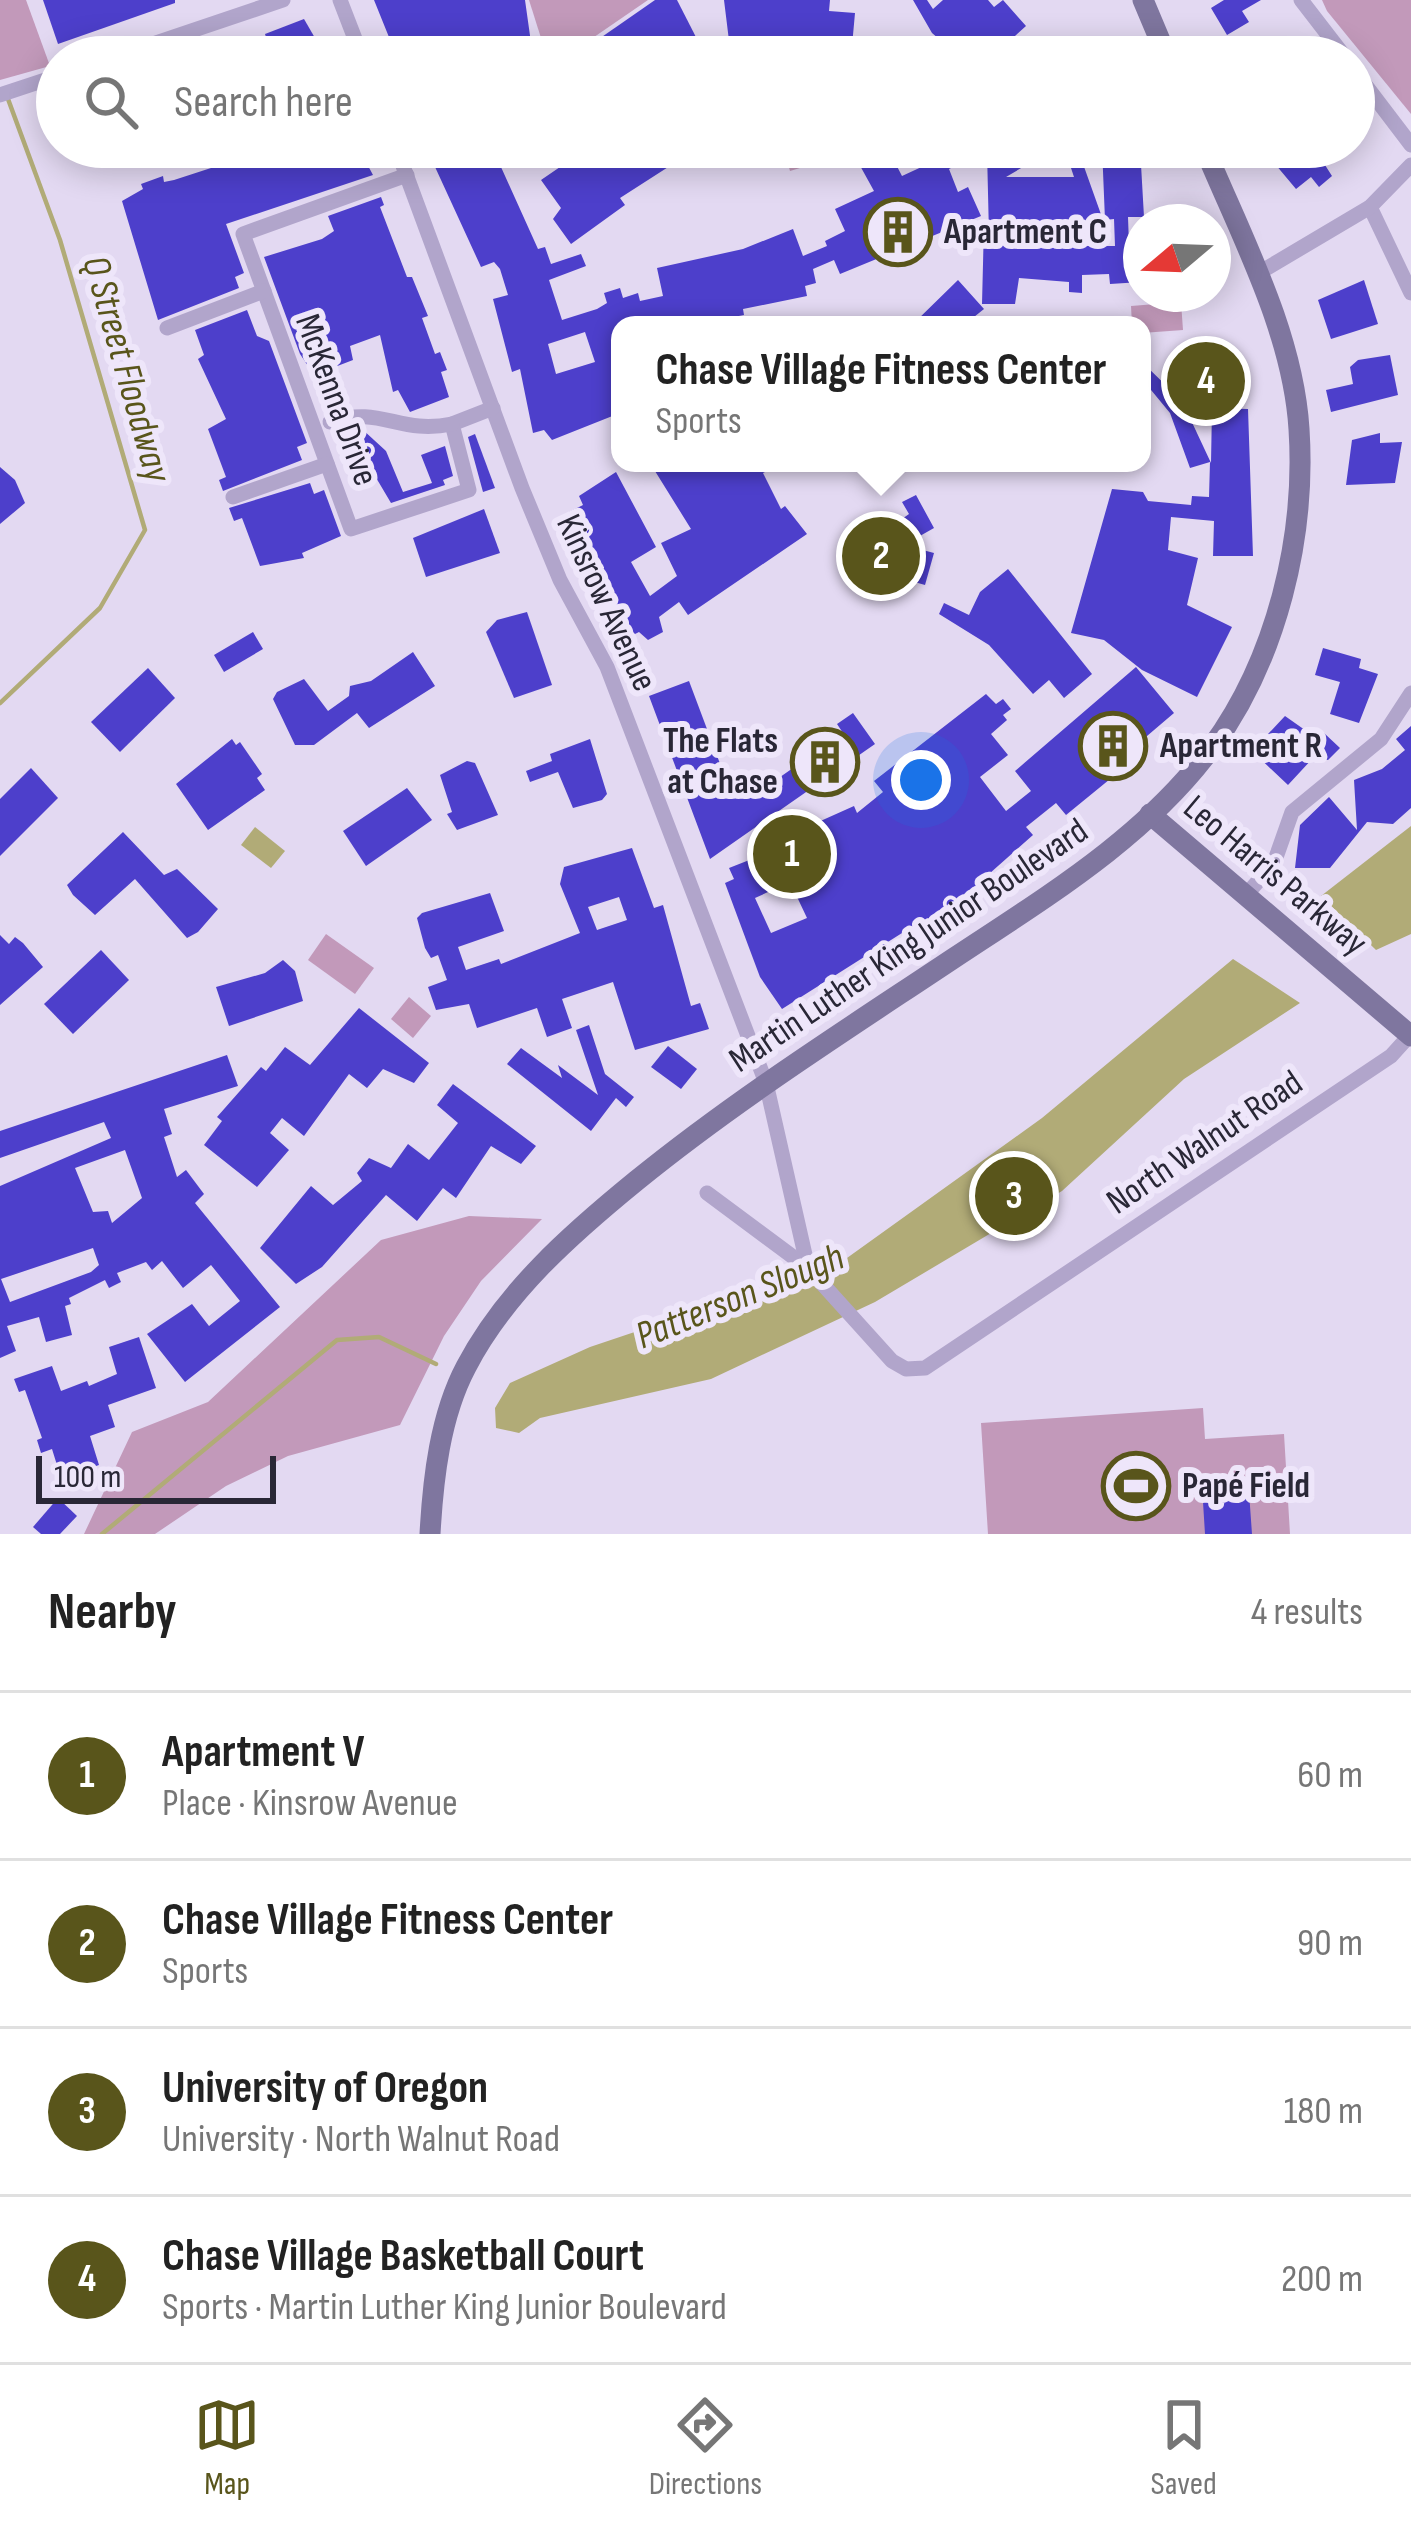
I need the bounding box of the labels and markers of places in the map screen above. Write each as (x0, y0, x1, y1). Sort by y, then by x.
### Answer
building icon: Apartment C (863, 197, 933, 267)
place label: Apartment C (943, 211, 1107, 254)
pin: 4 (1167, 336, 1245, 426)
pin: 2 (842, 511, 920, 601)
building icon: Apartment R (1078, 711, 1148, 781)
place label: The Flats at Chase (663, 720, 778, 804)
place label: Apartment R (1159, 725, 1322, 768)
building icon: The Flats at Chase (790, 727, 860, 797)
pin: 1 (753, 809, 831, 899)
pin: 3 (975, 1151, 1053, 1241)
sports icon: Papé Field (1101, 1451, 1171, 1521)
place label: Papé Field (1182, 1465, 1310, 1508)

